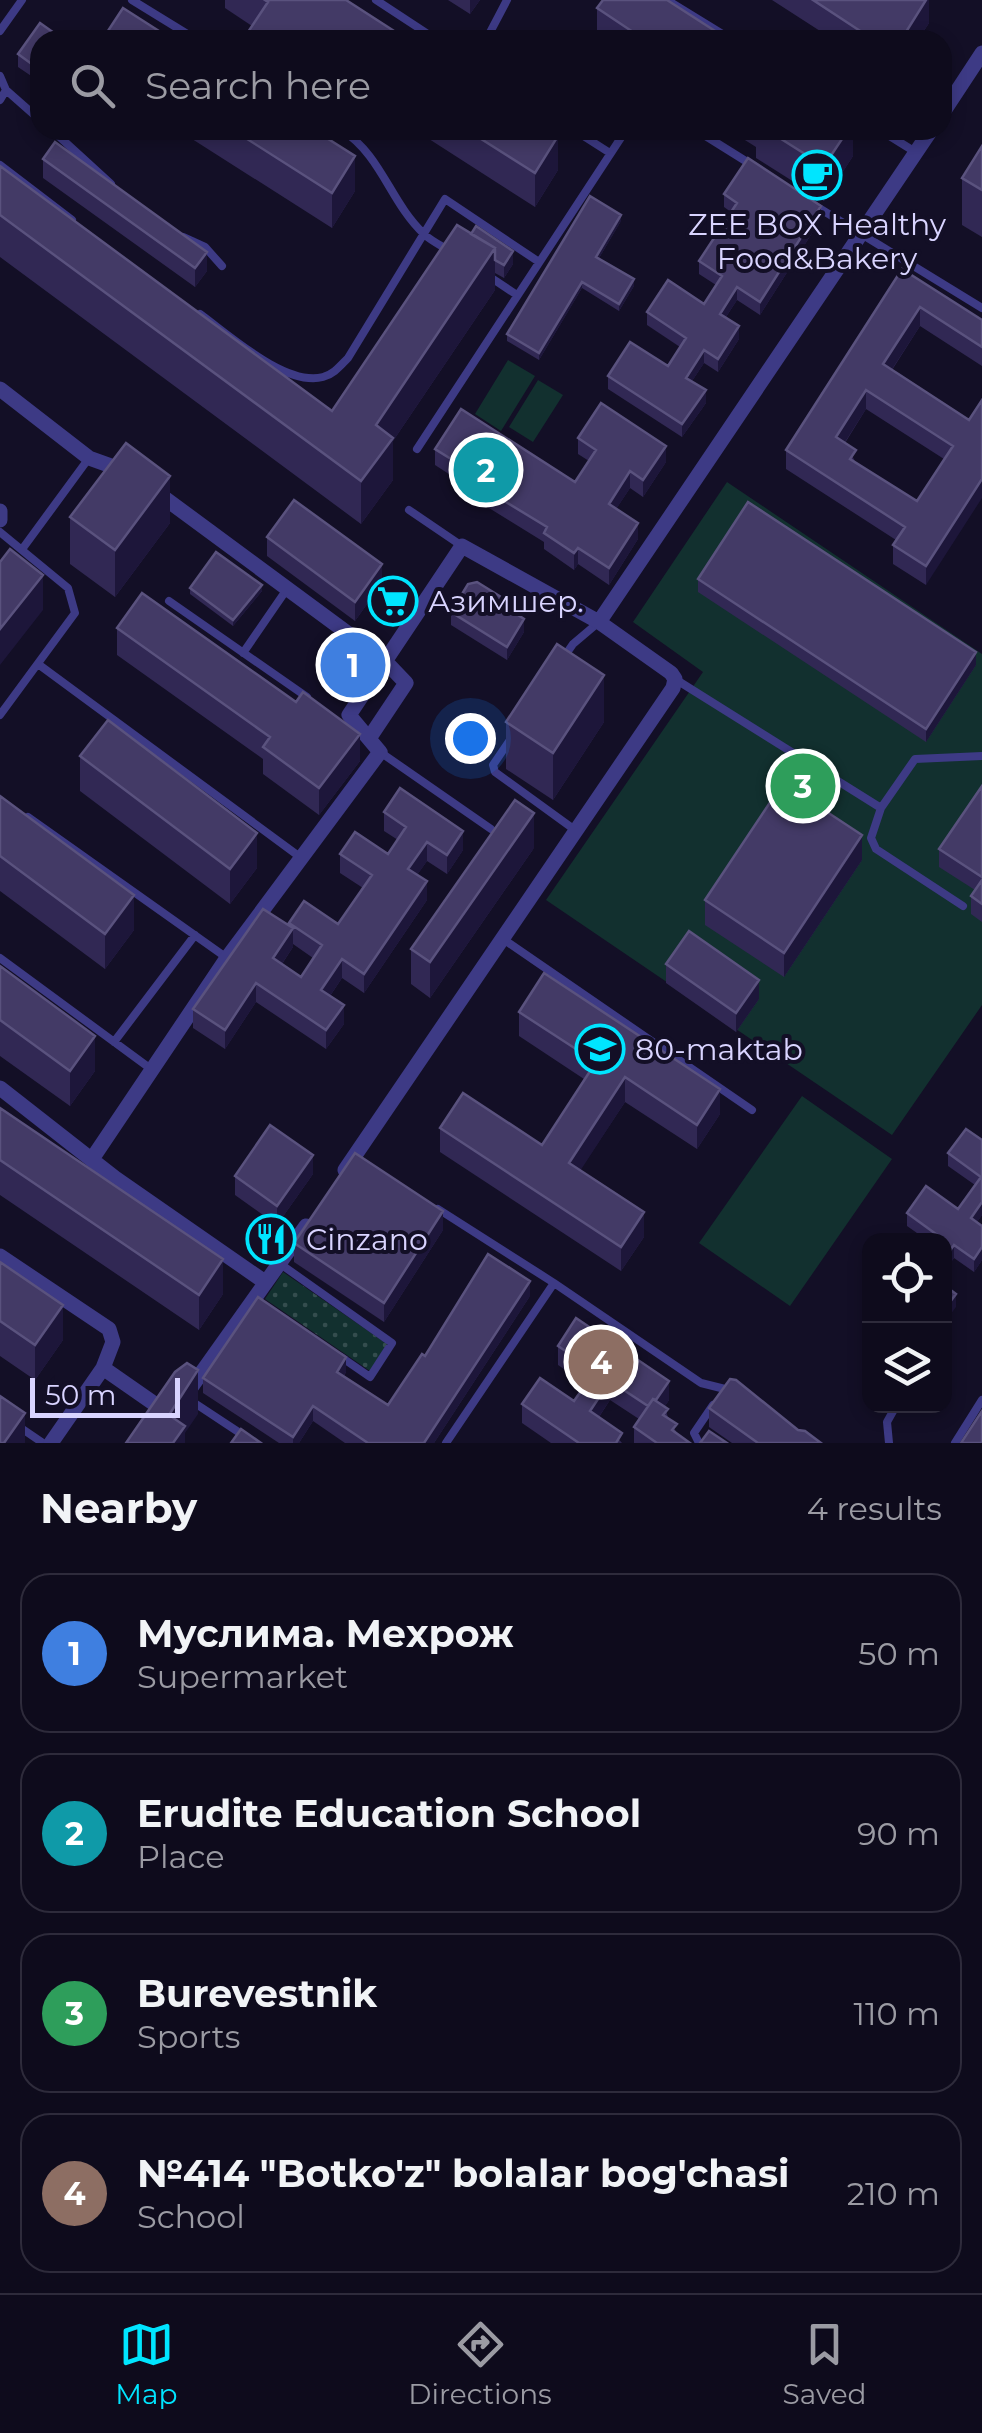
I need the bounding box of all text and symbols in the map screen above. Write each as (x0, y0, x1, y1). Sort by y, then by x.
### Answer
search box (30, 30, 952, 140)
icon: search (65, 58, 120, 113)
text: Search here (145, 62, 371, 109)
cafe icon: ZEE BOX Healthy Food&Bakery (791, 149, 843, 201)
place label: ZEE BOX Healthy Food&Bakery (688, 206, 947, 277)
pin: 2 (454, 432, 518, 508)
supermarket icon: Азимшер. (367, 575, 419, 627)
place label: Азимшер. (428, 583, 584, 620)
pin: 1 (320, 628, 386, 702)
your location (445, 713, 496, 764)
pin: 3 (770, 748, 836, 824)
school or university icon: 80-maktab (574, 1023, 626, 1075)
place label: 80-maktab (635, 1031, 803, 1068)
restaurant icon: Cinzano (245, 1213, 297, 1265)
place label: Cinzano (306, 1221, 428, 1258)
map controls (862, 1233, 952, 1413)
button: locate (862, 1233, 952, 1323)
button: layers (862, 1323, 952, 1413)
pin: 4 (568, 1324, 634, 1400)
scale bar (30, 1373, 180, 1418)
text: 50 m (45, 1378, 116, 1412)
text: Nearby (40, 1482, 197, 1534)
text: 4 results (807, 1489, 942, 1528)
text: Муслима. Мехрож (137, 1610, 514, 1657)
text: 1 (68, 1634, 81, 1673)
text: 50 m (858, 1634, 940, 1673)
text: Supermarket (137, 1657, 348, 1696)
text: Erudite Education School (137, 1790, 641, 1837)
text: 2 (65, 1814, 84, 1853)
text: 90 m (857, 1814, 940, 1853)
text: Place (137, 1837, 225, 1876)
text: Burevestnik (137, 1970, 377, 2017)
text: 3 (65, 1994, 84, 2033)
text: 110 m (853, 1994, 940, 2033)
text: Sports (137, 2017, 240, 2056)
text: №414 "Botko'z" bolalar bog'chasi (137, 2150, 790, 2197)
text: 4 (63, 2174, 86, 2213)
text: 210 m (847, 2174, 940, 2213)
text: School (137, 2197, 245, 2236)
tab: Map (115, 2317, 178, 2411)
tab: Directions (408, 2317, 552, 2411)
tab: Saved (782, 2317, 867, 2411)

